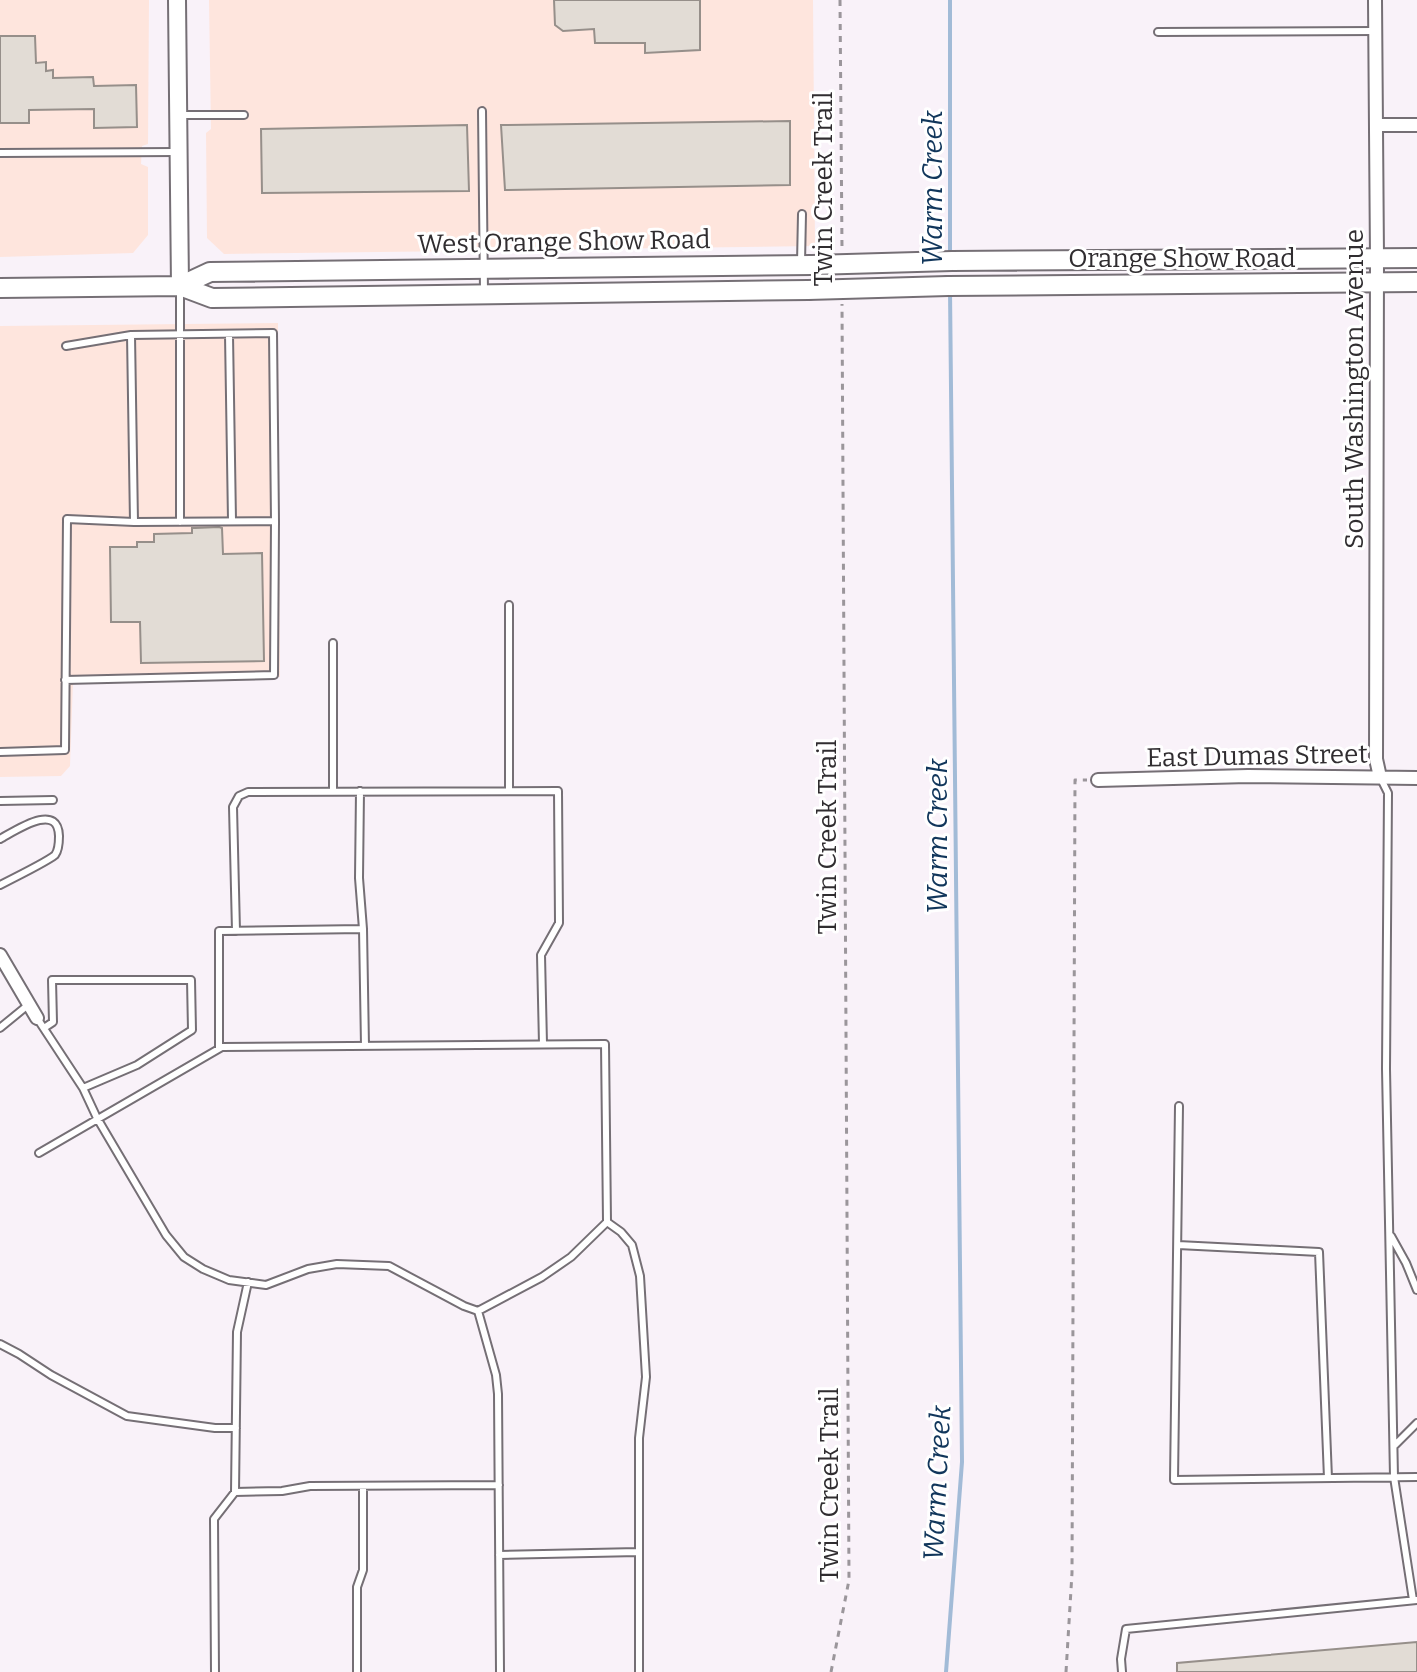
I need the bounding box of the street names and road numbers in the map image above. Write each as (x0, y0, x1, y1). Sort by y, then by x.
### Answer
street label: Twin Creek Trail (808, 92, 839, 286)
street label: West Orange Show Road (417, 224, 711, 260)
street label: South Washington Avenue (1339, 229, 1370, 549)
street label: Orange Show Road (1068, 243, 1296, 274)
street label: East Dumas Street (1146, 739, 1369, 773)
street label: Twin Creek Trail (812, 740, 843, 934)
street label: Twin Creek Trail (814, 1388, 845, 1582)

